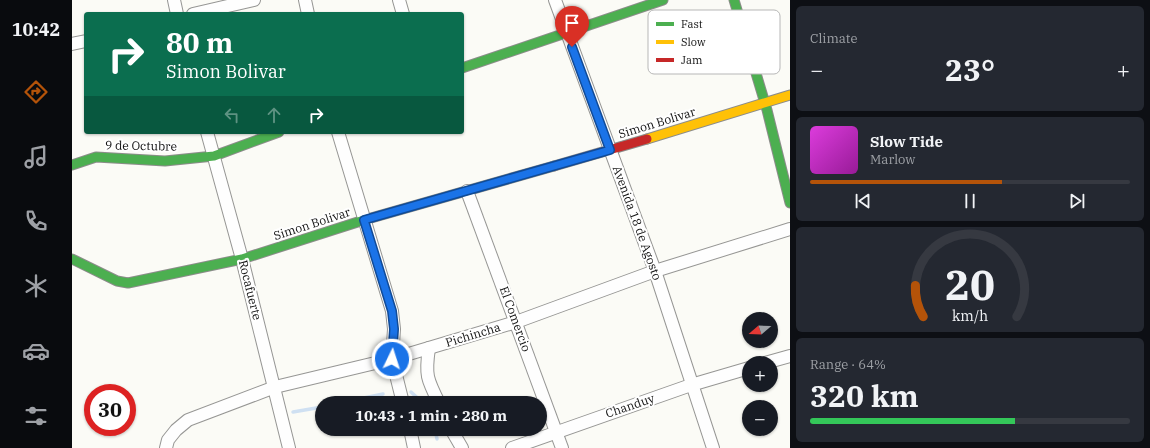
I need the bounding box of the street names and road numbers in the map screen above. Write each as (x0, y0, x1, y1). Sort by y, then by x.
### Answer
street label: Simon Bolivar (616, 103, 698, 141)
street label: 9 de Octubre (105, 137, 177, 154)
street label: Avenida 18 de Agosto (610, 164, 665, 282)
street label: Simon Bolivar (272, 204, 353, 243)
street label: Rocafuerte (236, 258, 265, 322)
street label: El Comercio (497, 284, 534, 354)
street label: Pichincha (444, 319, 503, 350)
street label: Chanduy (603, 390, 657, 421)

